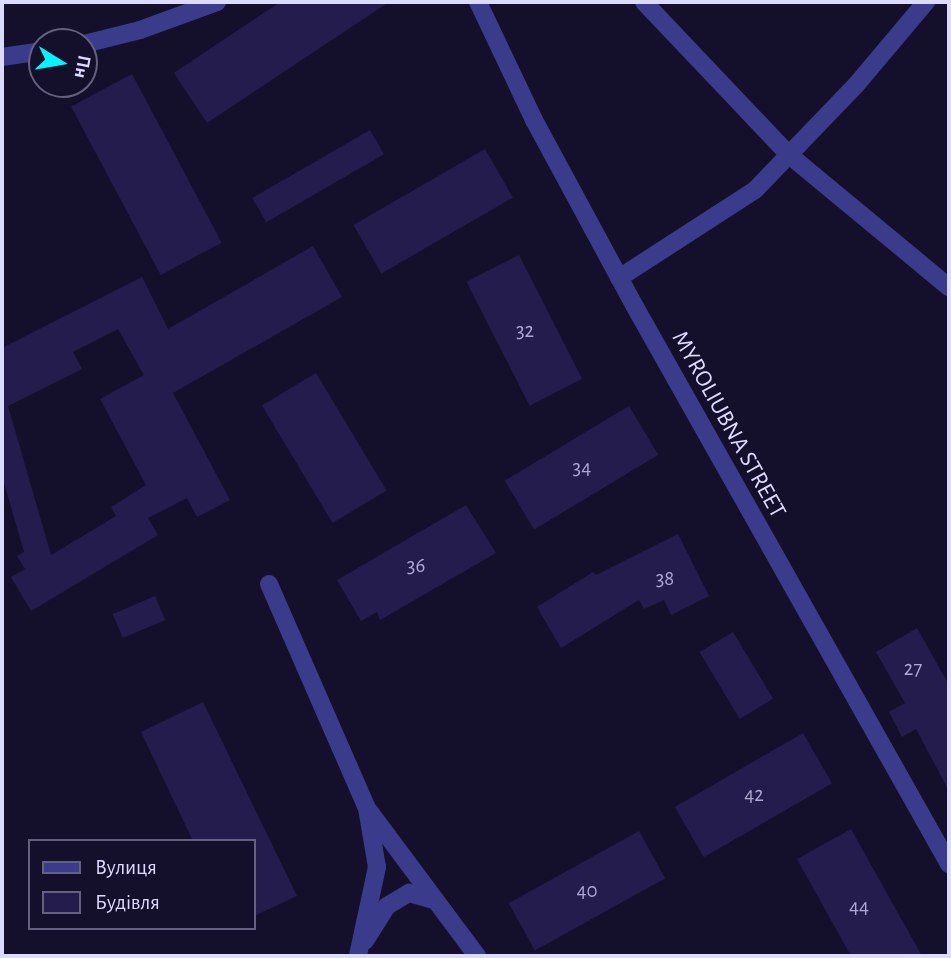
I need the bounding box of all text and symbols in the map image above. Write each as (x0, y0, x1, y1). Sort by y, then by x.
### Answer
north arrow (28, 28, 98, 98)
text: Пн (71, 54, 94, 80)
house number: 32 (516, 318, 534, 344)
street label: MYROLIUBNA STREET (665, 326, 791, 524)
house number: 34 (573, 455, 591, 481)
house number: 36 (407, 553, 425, 579)
house number: 38 (656, 566, 674, 592)
house number: 27 (904, 656, 922, 682)
house number: 42 (744, 782, 764, 808)
legend (28, 839, 256, 930)
text: Вулиця (95, 857, 157, 878)
house number: 40 (576, 878, 598, 904)
text: Будівля (95, 892, 160, 913)
house number: 44 (849, 894, 869, 920)

